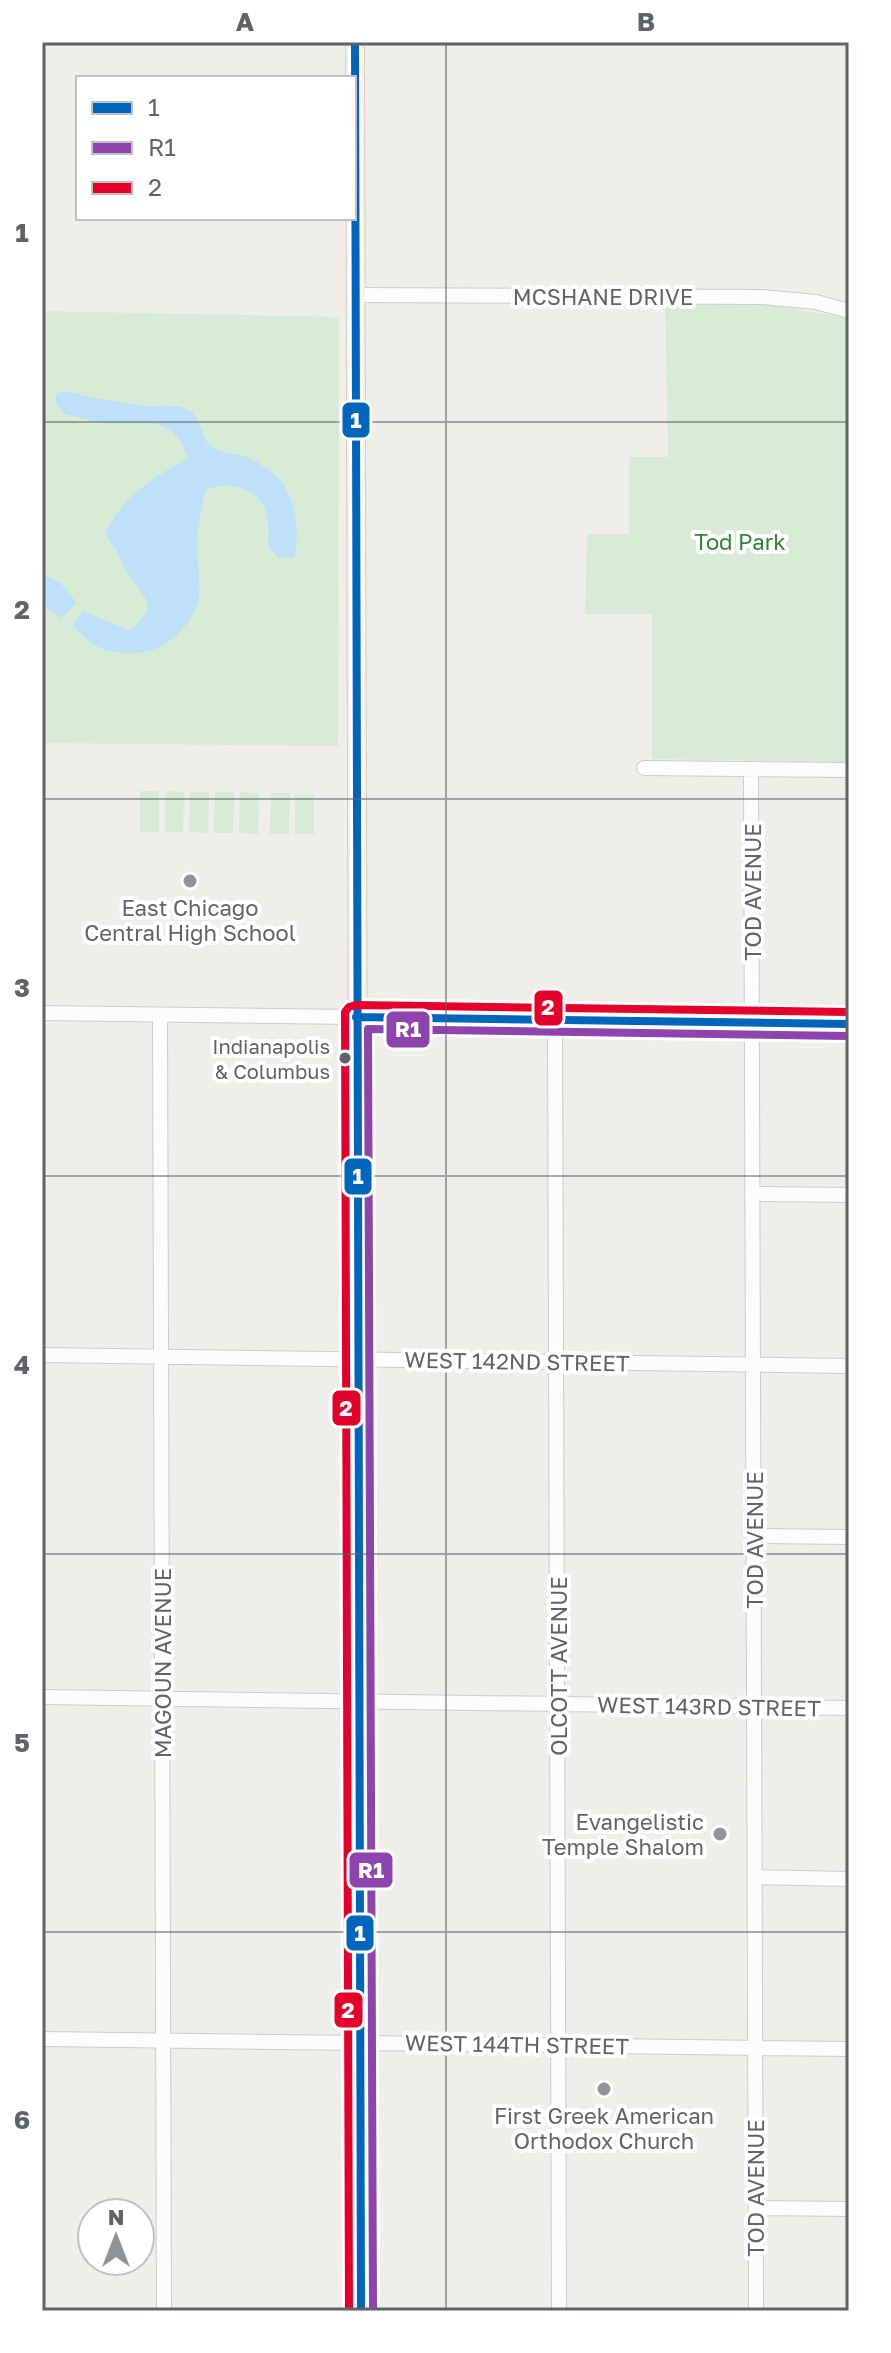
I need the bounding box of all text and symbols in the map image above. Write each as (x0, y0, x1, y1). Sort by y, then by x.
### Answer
text: A (236, 6, 255, 37)
text: B (637, 6, 655, 37)
legend (76, 76, 356, 220)
text: 1 (148, 92, 160, 121)
text: R1 (148, 132, 176, 161)
text: 2 (148, 172, 162, 201)
text: 1 (15, 217, 29, 248)
street label: MCSHANE DRIVE (513, 283, 693, 310)
line badge: 1 (341, 401, 371, 439)
text: 1 (350, 406, 362, 433)
park label: Tod Park (694, 528, 786, 555)
text: 2 (14, 594, 30, 625)
street label: TOD AVENUE (739, 823, 766, 961)
marker: East Chicago Central High School (181, 872, 199, 890)
place label: East Chicago Central High School (84, 894, 296, 946)
text: 3 (14, 972, 30, 1003)
line badge: 2 (533, 989, 564, 1027)
text: 2 (541, 993, 555, 1020)
line badge: R1 (385, 1010, 431, 1049)
text: R1 (395, 1015, 421, 1042)
place label: Indianapolis & Columbus (212, 1034, 330, 1083)
marker: Indianapolis & Columbus (337, 1050, 353, 1066)
line badge: 1 (343, 1157, 373, 1196)
text: 1 (352, 1162, 364, 1189)
street label: WEST 142ND STREET (404, 1346, 630, 1376)
text: 4 (14, 1349, 30, 1380)
line badge: 2 (331, 1389, 362, 1427)
text: 2 (339, 1394, 353, 1421)
street label: TOD AVENUE (741, 1471, 768, 1609)
street label: MAGOUN AVENUE (149, 1568, 176, 1758)
street label: OLCOTT AVENUE (545, 1576, 572, 1756)
street label: WEST 143RD STREET (597, 1691, 821, 1721)
text: 5 (14, 1727, 30, 1758)
place label: Evangelistic Temple Shalom (542, 1808, 704, 1860)
marker: Evangelistic Temple Shalom (711, 1825, 729, 1843)
line badge: R1 (348, 1851, 394, 1889)
text: R1 (358, 1856, 384, 1883)
line badge: 1 (345, 1914, 375, 1952)
text: 1 (354, 1919, 366, 1946)
line badge: 2 (333, 1991, 364, 2029)
text: 2 (341, 1996, 355, 2023)
street label: WEST 144TH STREET (405, 2029, 630, 2059)
marker: First Greek American Orthodox Church (595, 2080, 613, 2098)
place label: First Greek American Orthodox Church (494, 2102, 714, 2154)
text: 6 (14, 2104, 30, 2135)
street label: TOD AVENUE (742, 2119, 769, 2257)
north arrow (76, 2197, 156, 2277)
text: N (108, 2203, 124, 2230)

